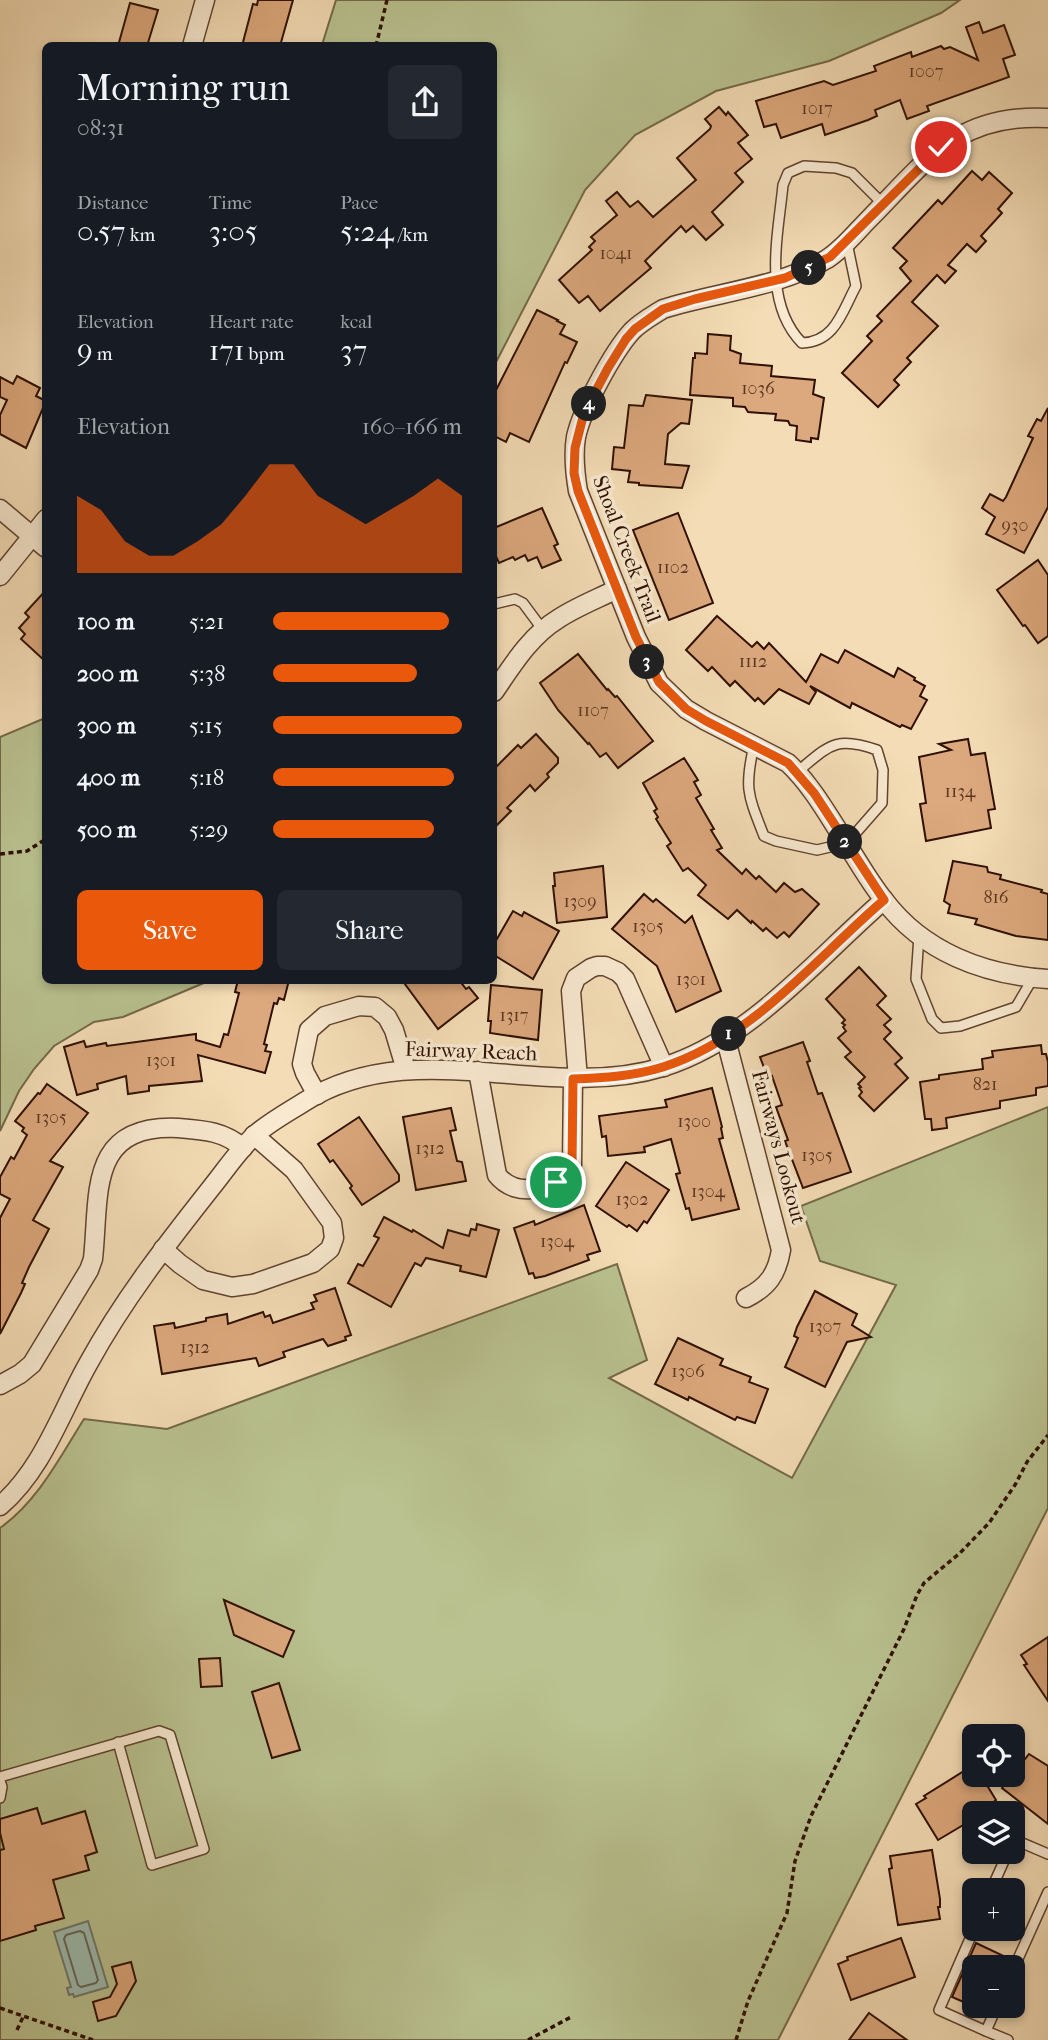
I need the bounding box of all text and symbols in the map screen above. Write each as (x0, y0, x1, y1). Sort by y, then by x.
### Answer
house number: 1007 (909, 61, 944, 82)
text: Morning run (77, 65, 290, 110)
button: share (388, 65, 462, 139)
house number: 1017 (801, 98, 833, 119)
text: 08:31 (77, 114, 124, 141)
pin (911, 117, 971, 177)
icon: check (922, 128, 960, 166)
text: Distance (77, 192, 148, 214)
text: Time (209, 192, 252, 214)
text: Pace (340, 192, 378, 214)
text: 0.57 (77, 214, 126, 249)
text: 3:05 (209, 214, 258, 249)
text: 5:24 (340, 214, 394, 249)
text: km (126, 224, 155, 246)
text: /km (394, 224, 428, 246)
house number: 1041 (599, 243, 633, 264)
pin: 5 (792, 250, 826, 286)
text: 5 (804, 256, 813, 278)
text: Elevation (77, 311, 154, 333)
text: Heart rate (209, 311, 294, 333)
text: kcal (340, 311, 372, 333)
text: 9 (77, 333, 93, 368)
text: 171 (209, 333, 245, 368)
text: 37 (340, 333, 367, 368)
text: m (93, 343, 113, 365)
text: bpm (245, 343, 285, 365)
house number: 1036 (741, 378, 775, 399)
pin: 4 (572, 386, 606, 422)
text: 4 (583, 392, 594, 414)
text: Elevation (77, 413, 170, 440)
text: 160–166 m (362, 413, 462, 440)
street label: Shoal Creek Trail (588, 472, 666, 626)
house number: 930 (1002, 515, 1028, 536)
house number: 1102 (657, 557, 689, 578)
text: 100 m (77, 608, 135, 635)
text: 5:21 (189, 608, 225, 635)
pin: 3 (630, 644, 664, 680)
text: 3 (643, 650, 650, 672)
house number: 1112 (739, 651, 767, 672)
text: 200 m (77, 660, 138, 687)
text: 5:38 (189, 660, 226, 687)
house number: 1107 (577, 700, 609, 721)
text: 300 m (77, 712, 136, 739)
text: 5:15 (189, 712, 223, 739)
text: 400 m (77, 764, 140, 791)
text: 5:18 (189, 764, 224, 791)
house number: 1134 (945, 781, 976, 802)
text: 500 m (77, 816, 136, 843)
text: 5:29 (189, 816, 228, 843)
pin: 2 (828, 824, 862, 860)
text: 2 (840, 830, 849, 852)
house number: 816 (983, 887, 1009, 908)
button: Save (77, 890, 263, 970)
button: Share (277, 890, 462, 970)
house number: 1309 (563, 891, 597, 912)
house number: 1305 (632, 916, 664, 937)
house number: 1301 (676, 969, 706, 990)
house number: 1317 (500, 1005, 529, 1026)
pin: 1 (712, 1016, 746, 1052)
text: 1 (725, 1022, 732, 1044)
street label: Fairway Reach (404, 1037, 538, 1065)
house number: 1301 (146, 1050, 176, 1071)
street label: Fairways Lookout (747, 1067, 811, 1227)
house number: 821 (973, 1074, 997, 1095)
house number: 1305 (35, 1107, 67, 1128)
house number: 1300 (677, 1111, 711, 1132)
house number: 1312 (415, 1138, 445, 1159)
house number: 1305 (801, 1145, 833, 1166)
pin (526, 1152, 586, 1212)
icon: arrive (537, 1163, 575, 1201)
house number: 1304 (691, 1181, 725, 1202)
house number: 1302 (616, 1189, 649, 1210)
house number: 1304 (540, 1231, 574, 1252)
house number: 1307 (809, 1316, 842, 1337)
house number: 1312 (180, 1337, 210, 1358)
house number: 1306 (671, 1361, 705, 1382)
map controls (962, 1724, 1025, 2018)
button: locate (962, 1724, 1025, 1787)
button: layers (962, 1801, 1025, 1864)
button: + (962, 1878, 1025, 1941)
button: − (962, 1955, 1025, 2018)

